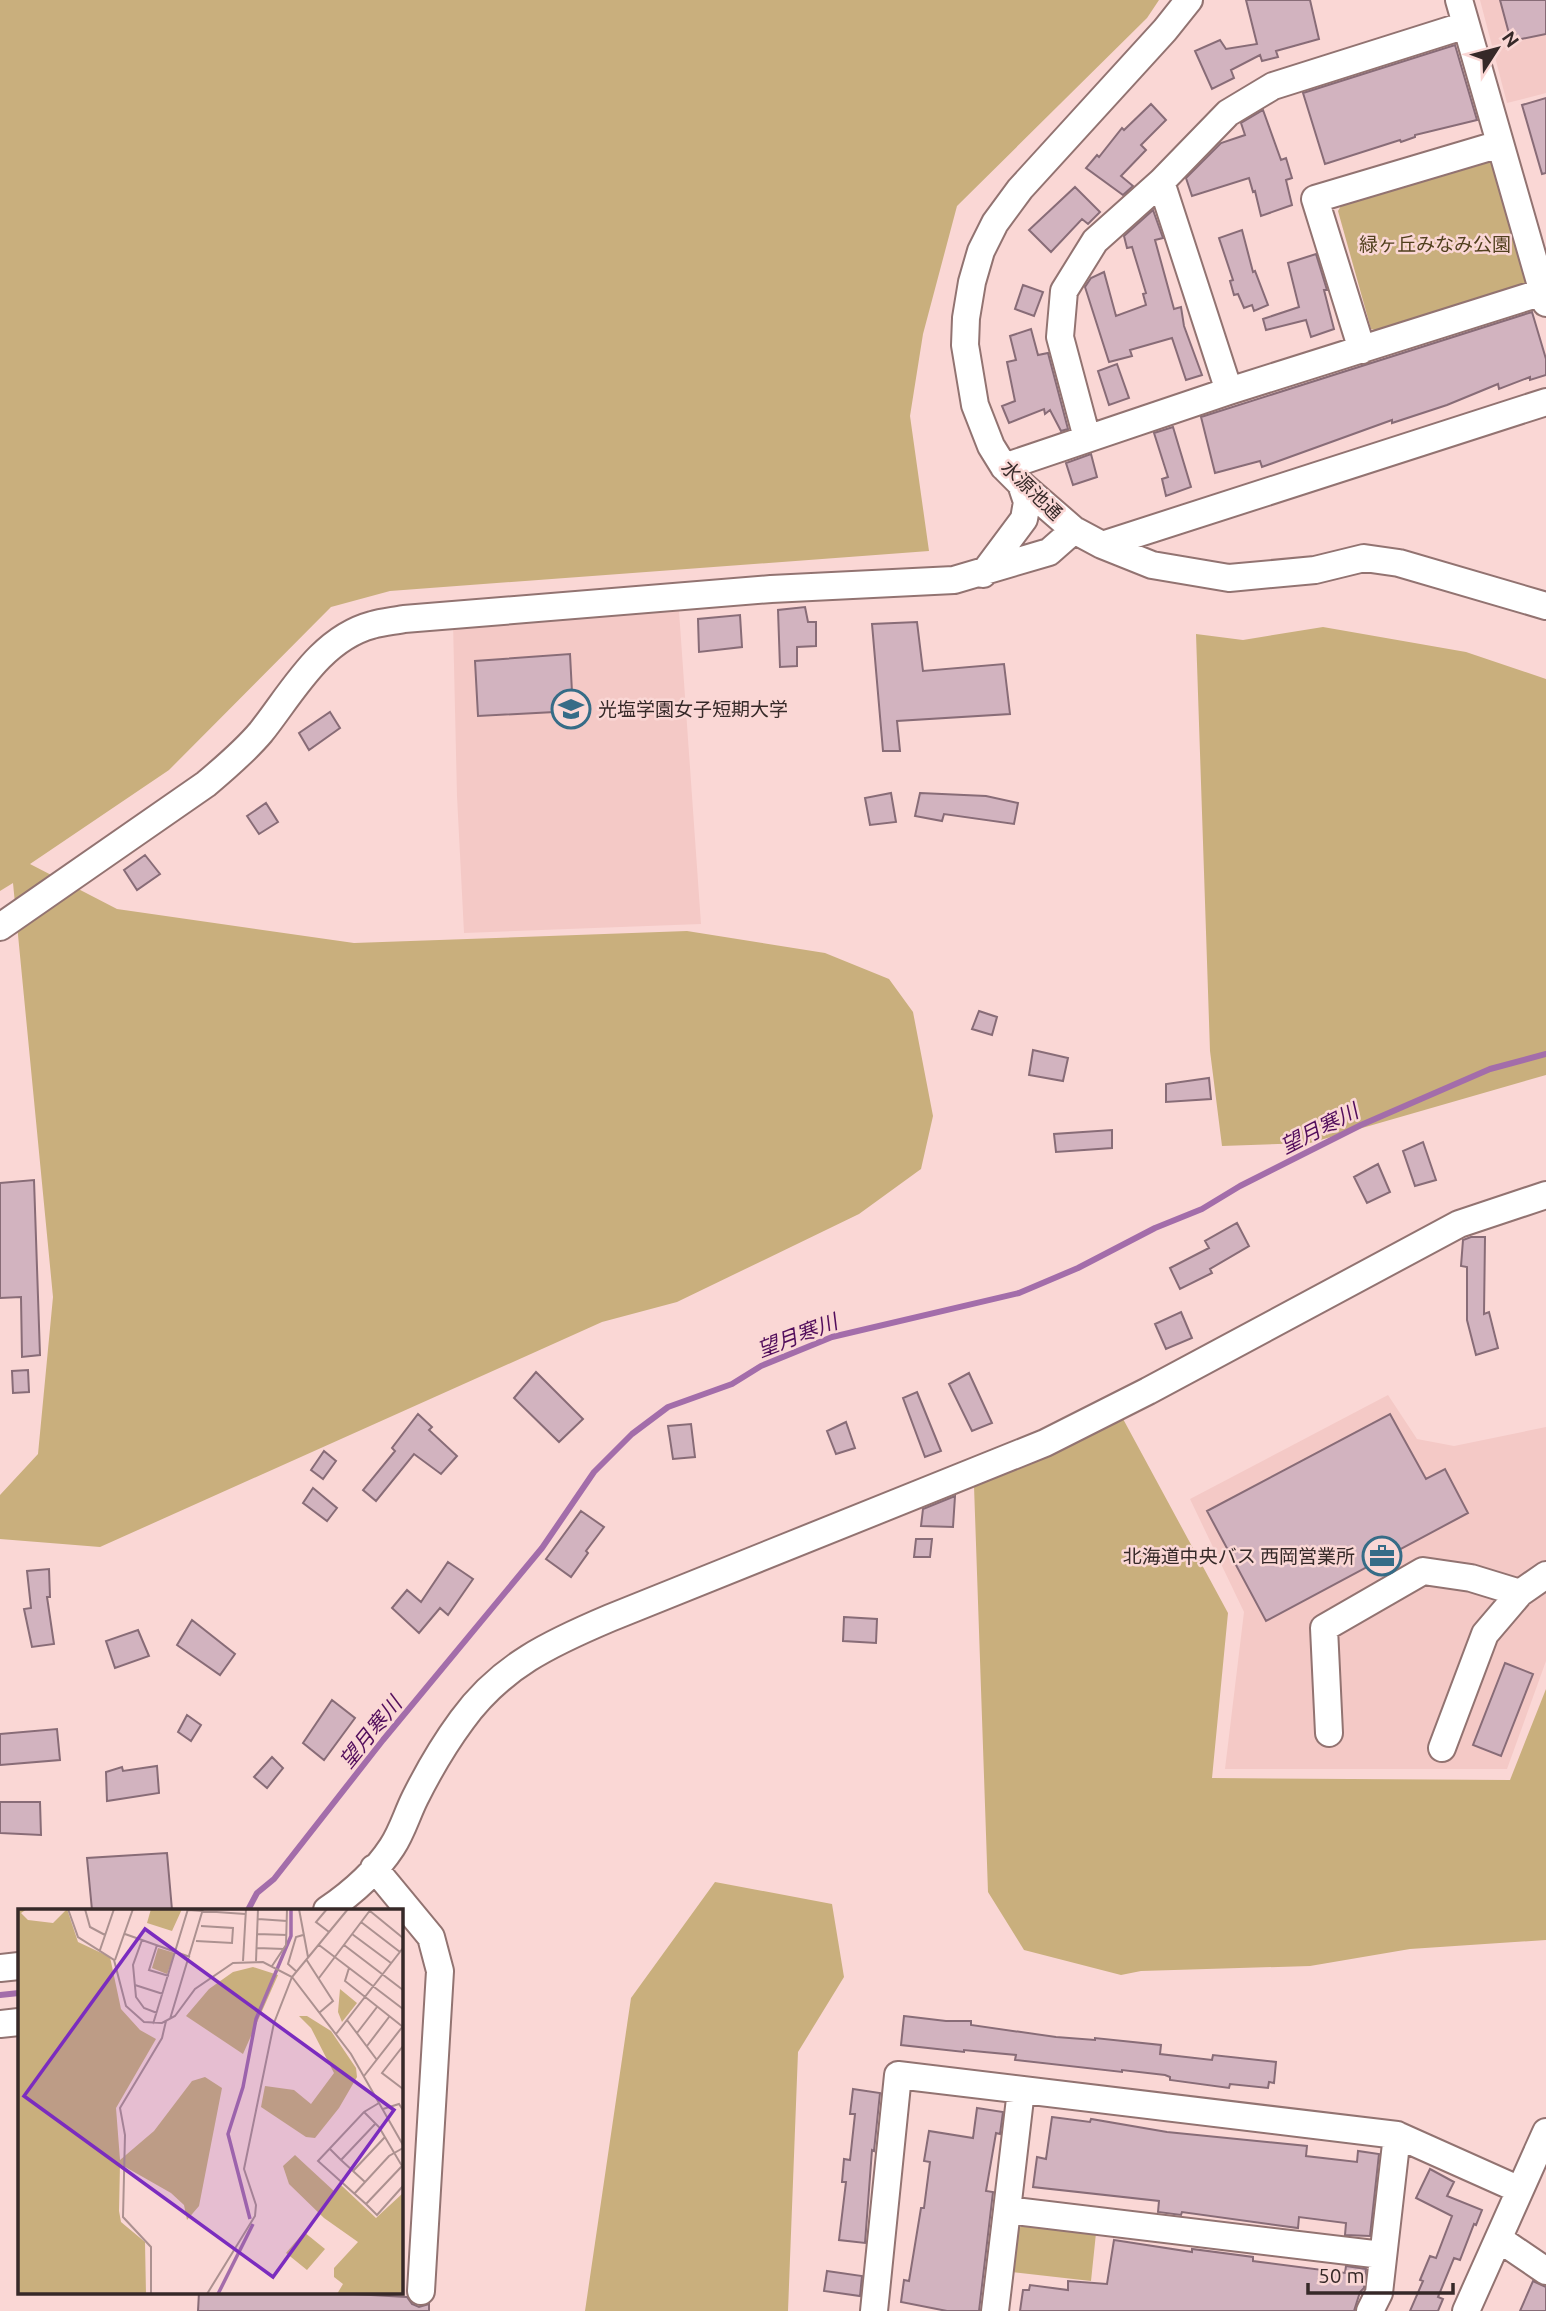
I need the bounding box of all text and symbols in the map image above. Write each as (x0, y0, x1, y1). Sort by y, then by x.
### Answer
north arrow (1462, 14, 1532, 84)
text: N (1498, 27, 1524, 51)
park label: 緑ヶ丘みなみ公園 (1359, 233, 1511, 255)
street label: 水源池通 (997, 456, 1067, 524)
school or university icon: 光塩学園女子短期大学 (550, 688, 592, 730)
place label: 光塩学園女子短期大学 (598, 698, 788, 720)
water label: 望月寒川 (1276, 1097, 1364, 1158)
water label: 望月寒川 (753, 1308, 842, 1361)
office icon: 北海道中央バス 西岡営業所 (1361, 1535, 1403, 1577)
place label: 北海道中央バス 西岡営業所 (1123, 1545, 1355, 1567)
water label: 望月寒川 (334, 1690, 407, 1772)
inset map (18, 1909, 402, 2294)
scale bar (1308, 2252, 1453, 2296)
text: 50 m (1318, 2263, 1365, 2287)

